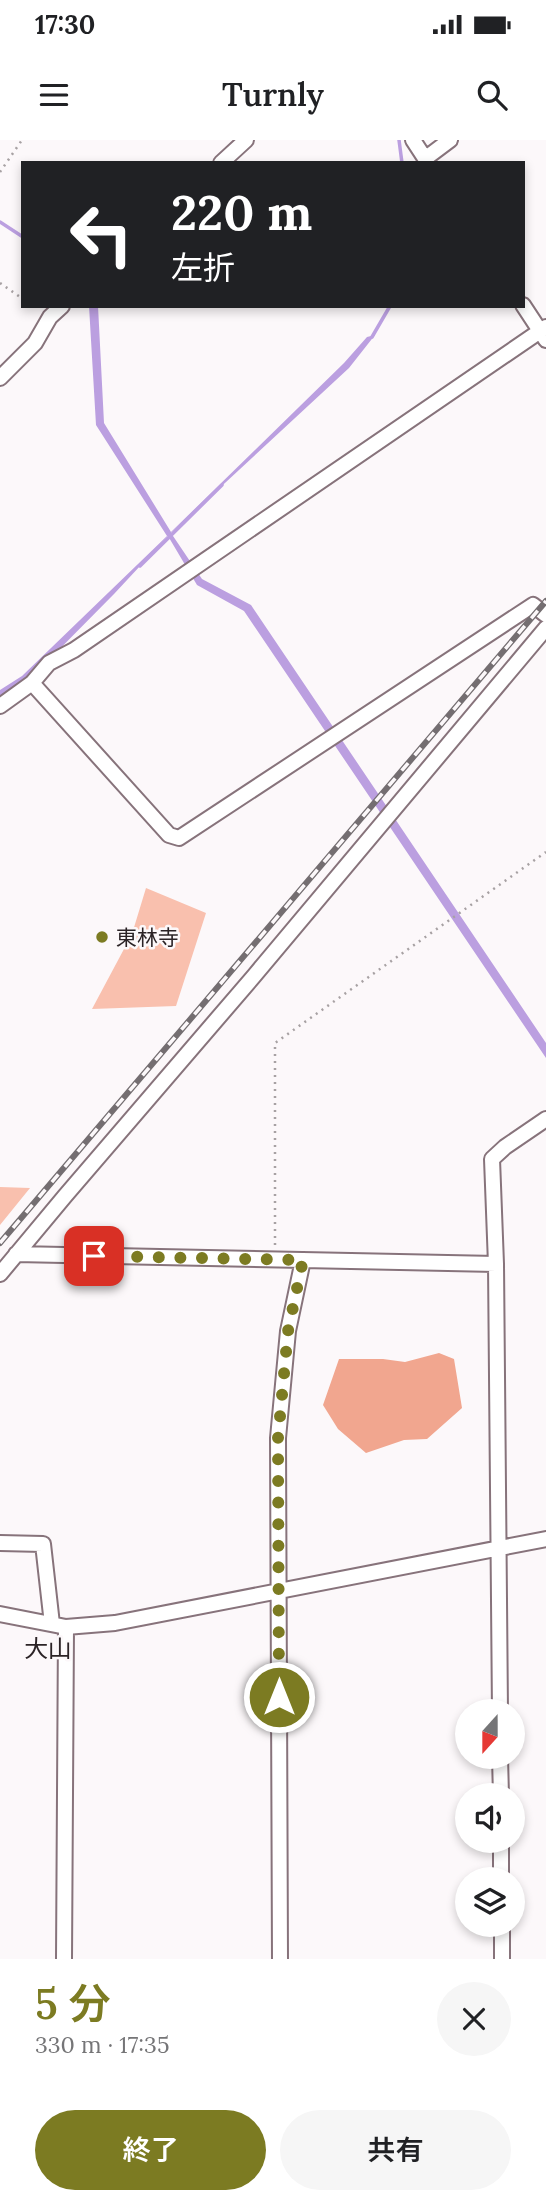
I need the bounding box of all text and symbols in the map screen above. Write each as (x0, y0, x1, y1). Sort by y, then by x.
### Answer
text: 17:30 (35, 8, 95, 41)
text: Turnly (222, 74, 324, 115)
icon: menu (35, 76, 73, 114)
icon: search (473, 76, 511, 114)
text: 220 m (171, 181, 312, 243)
icon: left (56, 189, 147, 280)
text: 左折 (171, 247, 235, 288)
place label: 東林寺 (116, 924, 179, 951)
marker: 東林寺 (94, 929, 110, 945)
pin (64, 1226, 124, 1286)
icon: arrive (75, 1237, 113, 1275)
district label: 大山 (24, 1633, 72, 1664)
position arrow (242, 1660, 316, 1734)
north arrow (455, 1699, 525, 1769)
map controls (455, 1699, 525, 1937)
button: sound (455, 1783, 525, 1853)
button: layers (455, 1867, 525, 1937)
text: 5 分 (35, 1977, 111, 2031)
button: close (437, 1982, 511, 2056)
text: 330 m · 17:35 (35, 2030, 169, 2059)
button: 終了 (35, 2110, 266, 2190)
button: 共有 (280, 2110, 511, 2190)

